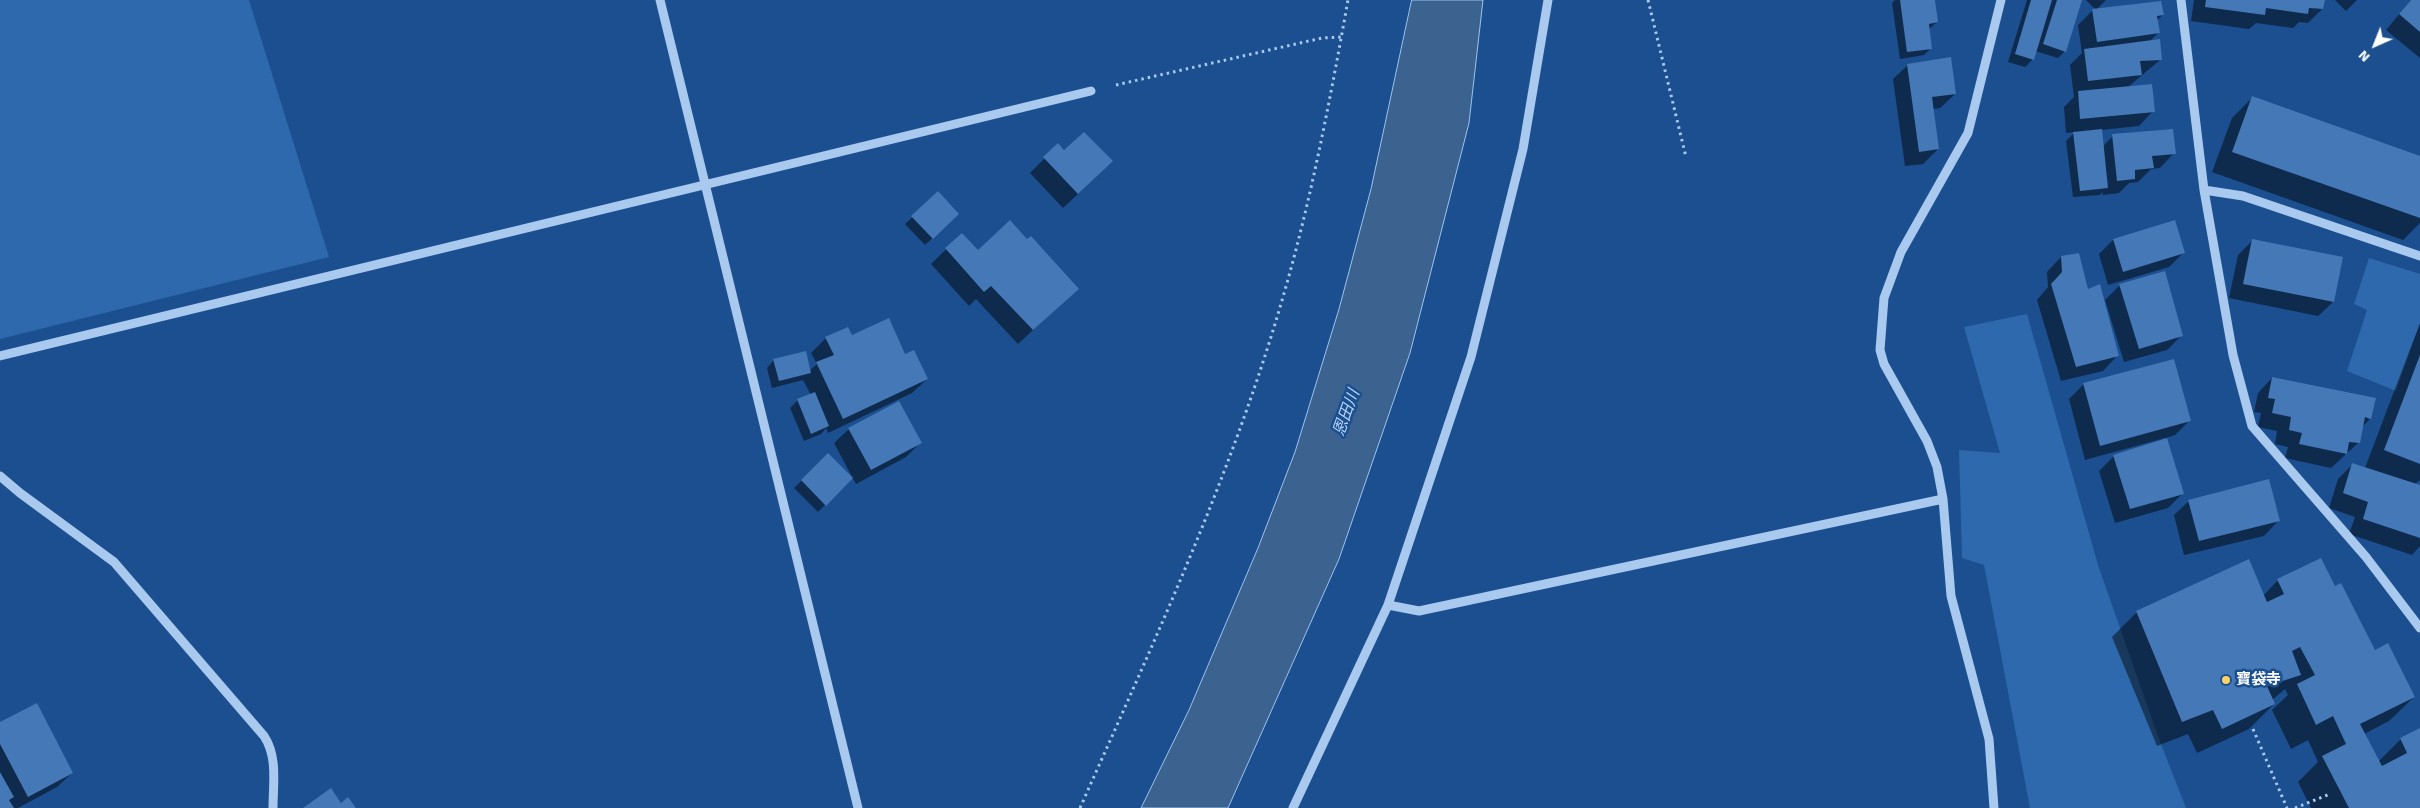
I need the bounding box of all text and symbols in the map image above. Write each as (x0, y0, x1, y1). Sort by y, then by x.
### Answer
north arrow (2350, 20, 2400, 70)
text: N (2355, 47, 2374, 66)
water label: 恩田川 (1330, 387, 1364, 439)
place label: 寶袋寺 (2236, 671, 2281, 689)
marker: 寶袋寺 (2220, 674, 2232, 686)

